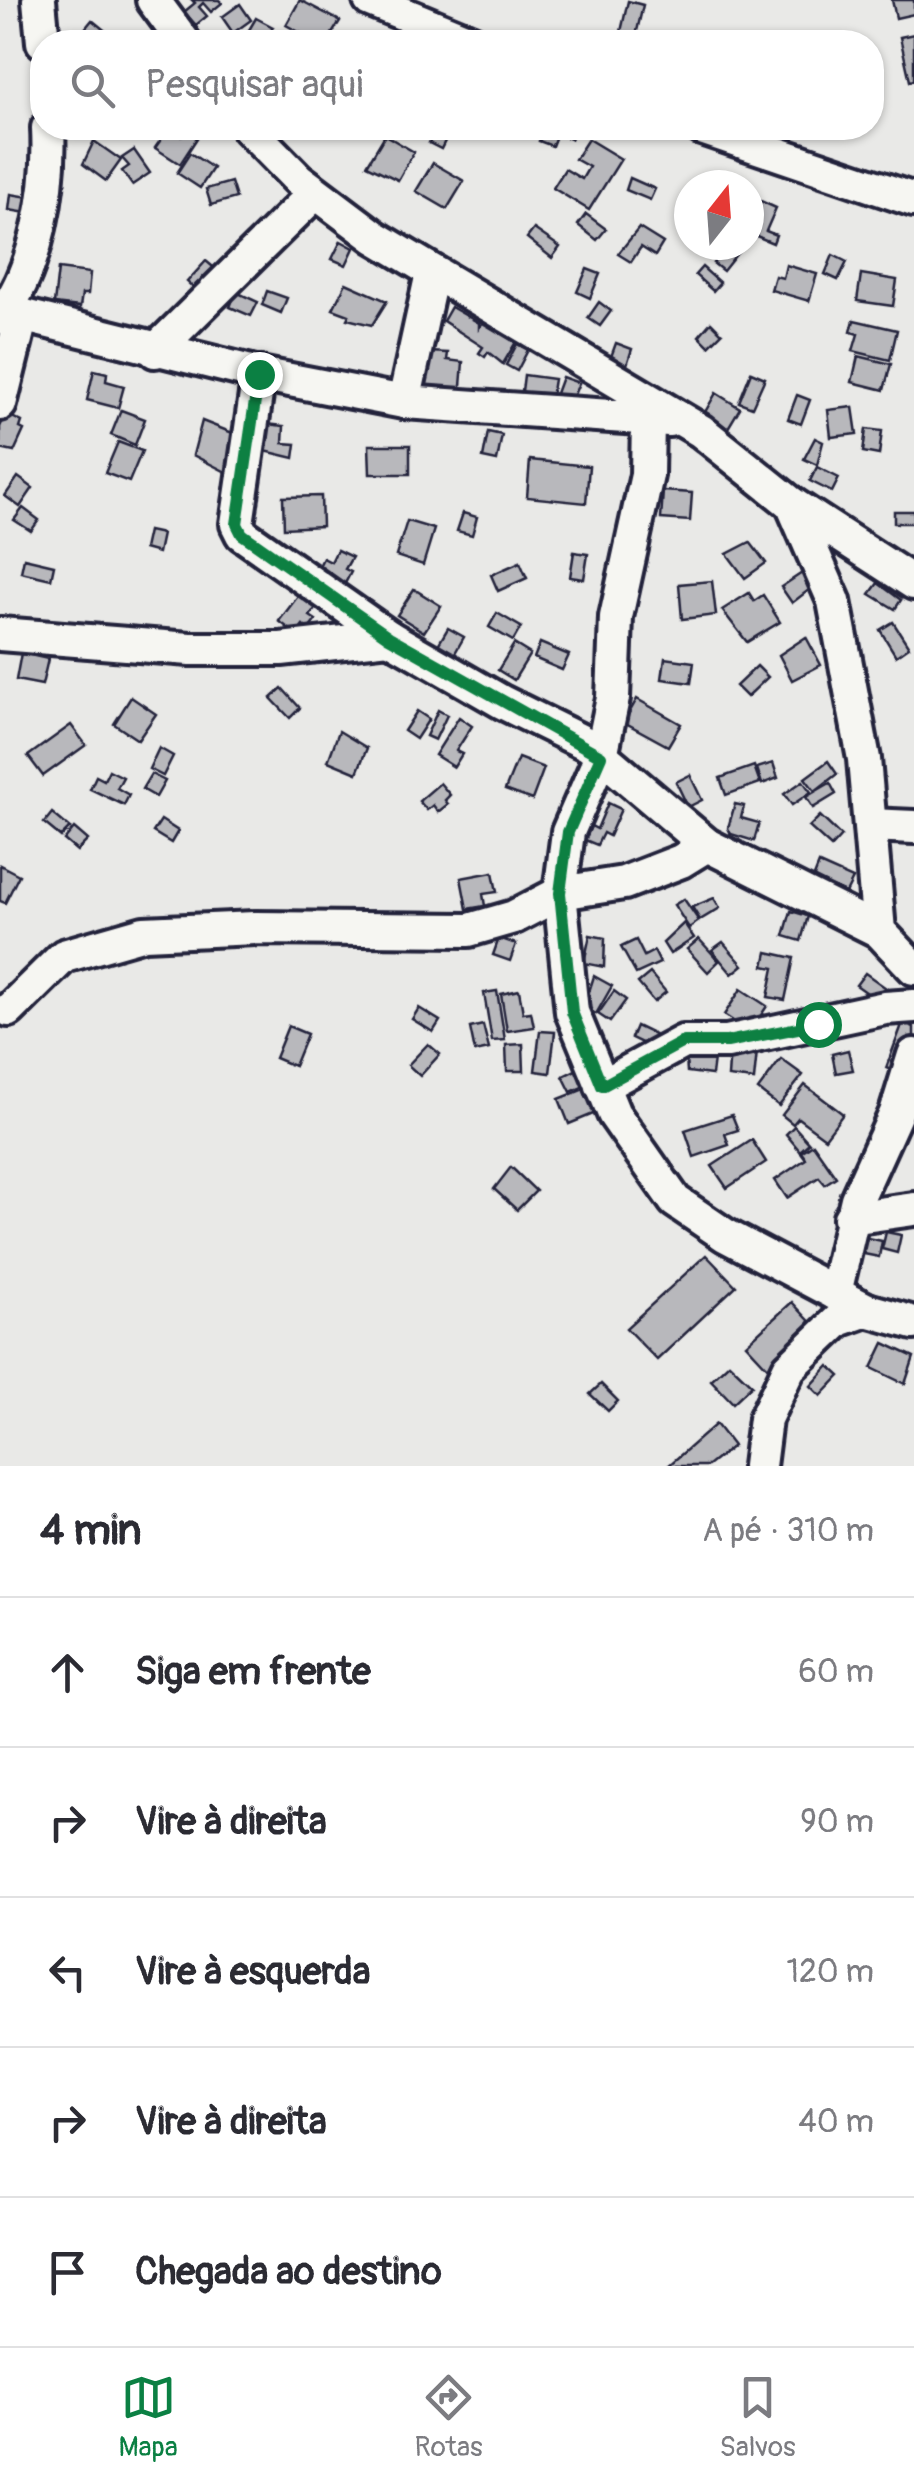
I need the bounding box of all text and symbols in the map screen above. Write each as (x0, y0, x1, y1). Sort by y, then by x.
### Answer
search box (30, 30, 884, 140)
icon: search (65, 58, 120, 113)
text: Pesquisar aqui (145, 61, 363, 109)
north arrow (674, 170, 764, 260)
route end (237, 352, 283, 398)
route start (796, 1002, 842, 1048)
text: 4 min (40, 1505, 142, 1557)
text: A pé · 310 m (702, 1511, 874, 1551)
icon: ahead (40, 1645, 95, 1700)
text: Siga em frente (135, 1648, 371, 1696)
text: 60 m (798, 1652, 874, 1692)
icon: right (40, 1795, 95, 1850)
text: Vire à direita (135, 1798, 327, 1846)
text: 90 m (800, 1802, 874, 1842)
icon: left (40, 1945, 95, 2000)
text: Vire à esquerda (135, 1948, 370, 1996)
text: 120 m (786, 1952, 874, 1992)
icon: right (40, 2095, 95, 2150)
text: Vire à direita (135, 2098, 327, 2146)
text: 40 m (798, 2102, 874, 2142)
icon: arrive (40, 2245, 95, 2300)
text: Chegada ao destino (135, 2248, 442, 2296)
tab: Mapa (118, 2370, 178, 2465)
tab: Rotas (415, 2370, 483, 2465)
tab: Salvos (719, 2370, 796, 2465)

